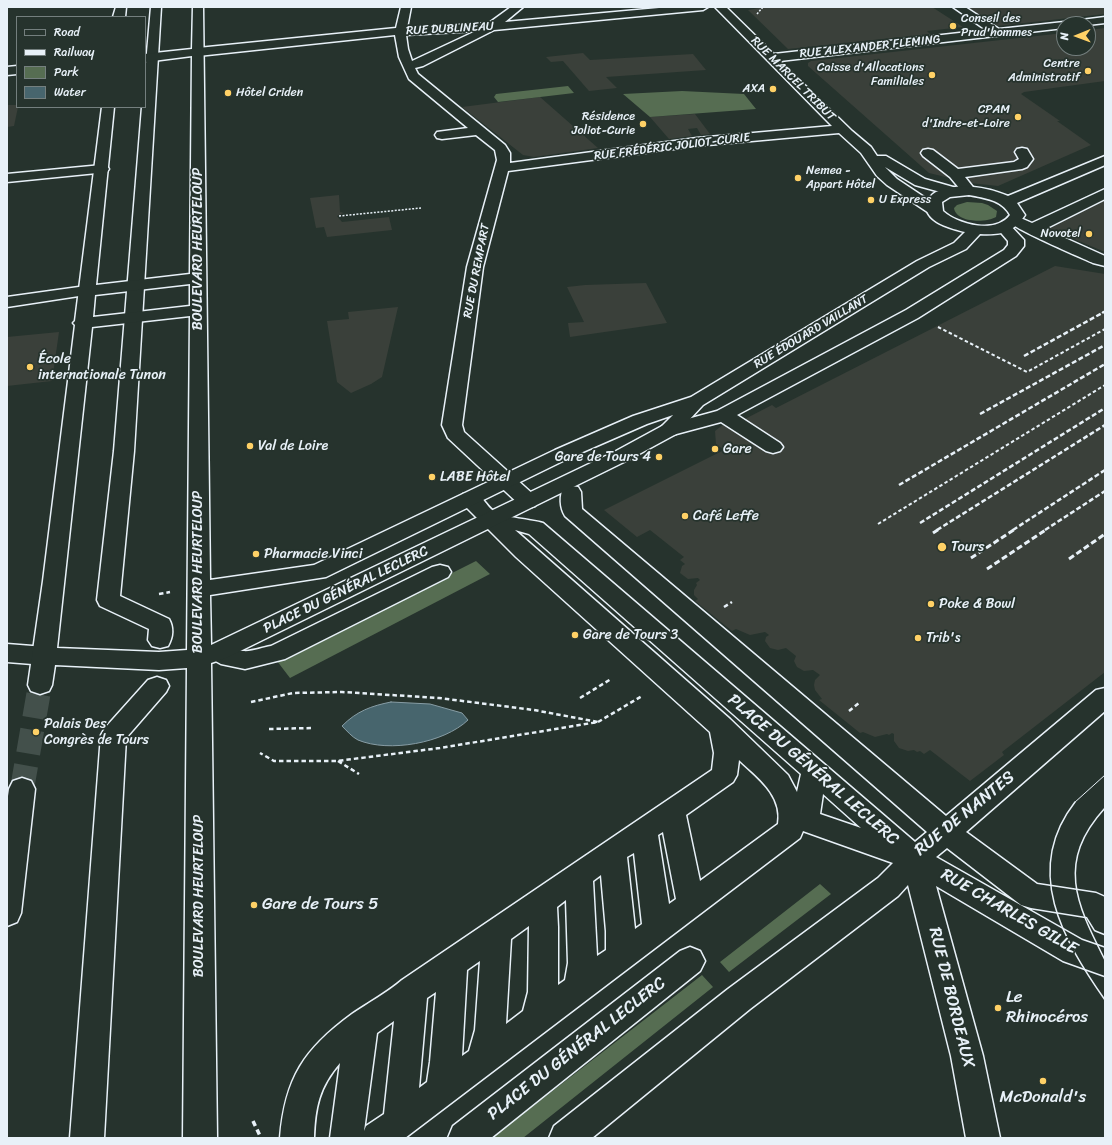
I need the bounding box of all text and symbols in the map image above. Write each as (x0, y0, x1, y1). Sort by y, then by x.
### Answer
place label: Conseil des Prud'hommes (961, 12, 1032, 40)
legend (16, 16, 146, 108)
north arrow (1056, 16, 1096, 56)
street label: RUE DUBLINEAU (406, 20, 494, 38)
text: Road (54, 21, 80, 43)
marker: Conseil des Prud'hommes (948, 21, 958, 31)
street label: RUE ALEXANDER FLEMING (799, 32, 941, 62)
text: N (1055, 32, 1074, 40)
street label: RUE MARCEL TRIBUT (748, 34, 838, 124)
text: Railway (54, 41, 95, 63)
place label: Centre Administratif (1008, 57, 1080, 85)
text: Park (54, 61, 79, 83)
place label: Caisse d'Allocations Familiales (817, 61, 924, 89)
marker: Centre Administratif (1083, 66, 1093, 76)
marker: Caisse d'Allocations Familiales (927, 70, 937, 80)
text: Water (54, 81, 86, 103)
place label: AXA (743, 82, 765, 96)
marker: AXA (768, 84, 778, 94)
place label: Hôtel Criden (236, 86, 303, 100)
marker: Hôtel Criden (223, 88, 233, 98)
place label: CPAM d'Indre-et-Loire (922, 103, 1010, 131)
place label: Résidence Joliot-Curie (572, 110, 635, 138)
marker: CPAM d'Indre-et-Loire (1013, 112, 1023, 122)
marker: Résidence Joliot-Curie (638, 119, 648, 129)
street label: RUE FRÉDÉRIC JOLIOT-CURIE (593, 130, 751, 164)
place label: Nemea - Appart Hôtel (806, 164, 875, 192)
street label: BOULEVARD HEURTELOUP (190, 168, 206, 330)
marker: Nemea - Appart Hôtel (793, 173, 803, 183)
place label: U Express (879, 193, 931, 207)
marker: U Express (866, 195, 876, 205)
street label: RUE DU REMPART (461, 223, 493, 319)
place label: Novotel (1040, 227, 1081, 241)
marker: Novotel (1084, 229, 1094, 239)
street label: RUE ÉDOUARD VAILLANT (751, 292, 871, 372)
place label: École internationale Tunon (38, 351, 166, 384)
marker: École internationale Tunon (25, 362, 35, 372)
place label: Val de Loire (258, 438, 328, 454)
marker: Val de Loire (245, 441, 255, 451)
place label: Gare (723, 441, 752, 457)
marker: Gare (710, 444, 720, 454)
place label: Gare de Tours 4 (555, 449, 651, 465)
marker: Gare de Tours 4 (654, 452, 664, 462)
place label: LABE Hôtel (440, 469, 510, 485)
marker: LABE Hôtel (427, 472, 437, 482)
street label: BOULEVARD HEURTELOUP (190, 491, 206, 653)
place label: Café Leffe (693, 508, 759, 524)
marker: Café Leffe (680, 511, 690, 521)
place label: Tours (951, 539, 984, 555)
marker: Tours (936, 541, 948, 553)
street label: PLACE DU GÉNÉRAL LECLERC (261, 543, 431, 637)
place label: Pharmacie Vinci (264, 546, 363, 562)
marker: Pharmacie Vinci (251, 549, 261, 559)
place label: Poke & Bowl (939, 596, 1015, 612)
marker: Poke & Bowl (926, 599, 936, 609)
place label: Gare de Tours 3 (583, 627, 678, 643)
marker: Gare de Tours 3 (570, 630, 580, 640)
place label: Trib's (926, 630, 961, 646)
marker: Trib's (913, 633, 923, 643)
street label: PLACE DU GÉNÉRAL LECLERC (723, 690, 903, 850)
place label: Palais Des Congrès de Tours (44, 716, 149, 748)
marker: Palais Des Congrès de Tours (31, 727, 41, 737)
street label: RUE DE NANTES (911, 767, 1019, 861)
street label: BOULEVARD HEURTELOUP (191, 815, 207, 977)
street label: RUE CHARLES GILLE (937, 865, 1081, 959)
place label: Gare de Tours 5 (262, 895, 379, 915)
marker: Gare de Tours 5 (249, 900, 259, 910)
street label: RUE DE BORDEAUX (924, 925, 978, 1071)
street label: PLACE DU GÉNÉRAL LECLERC (484, 973, 670, 1125)
place label: Le Rhinocéros (1006, 988, 1088, 1028)
marker: Le Rhinocéros (993, 1003, 1003, 1013)
marker: McDonald's (1038, 1076, 1048, 1086)
place label: McDonald's (1000, 1088, 1086, 1108)

